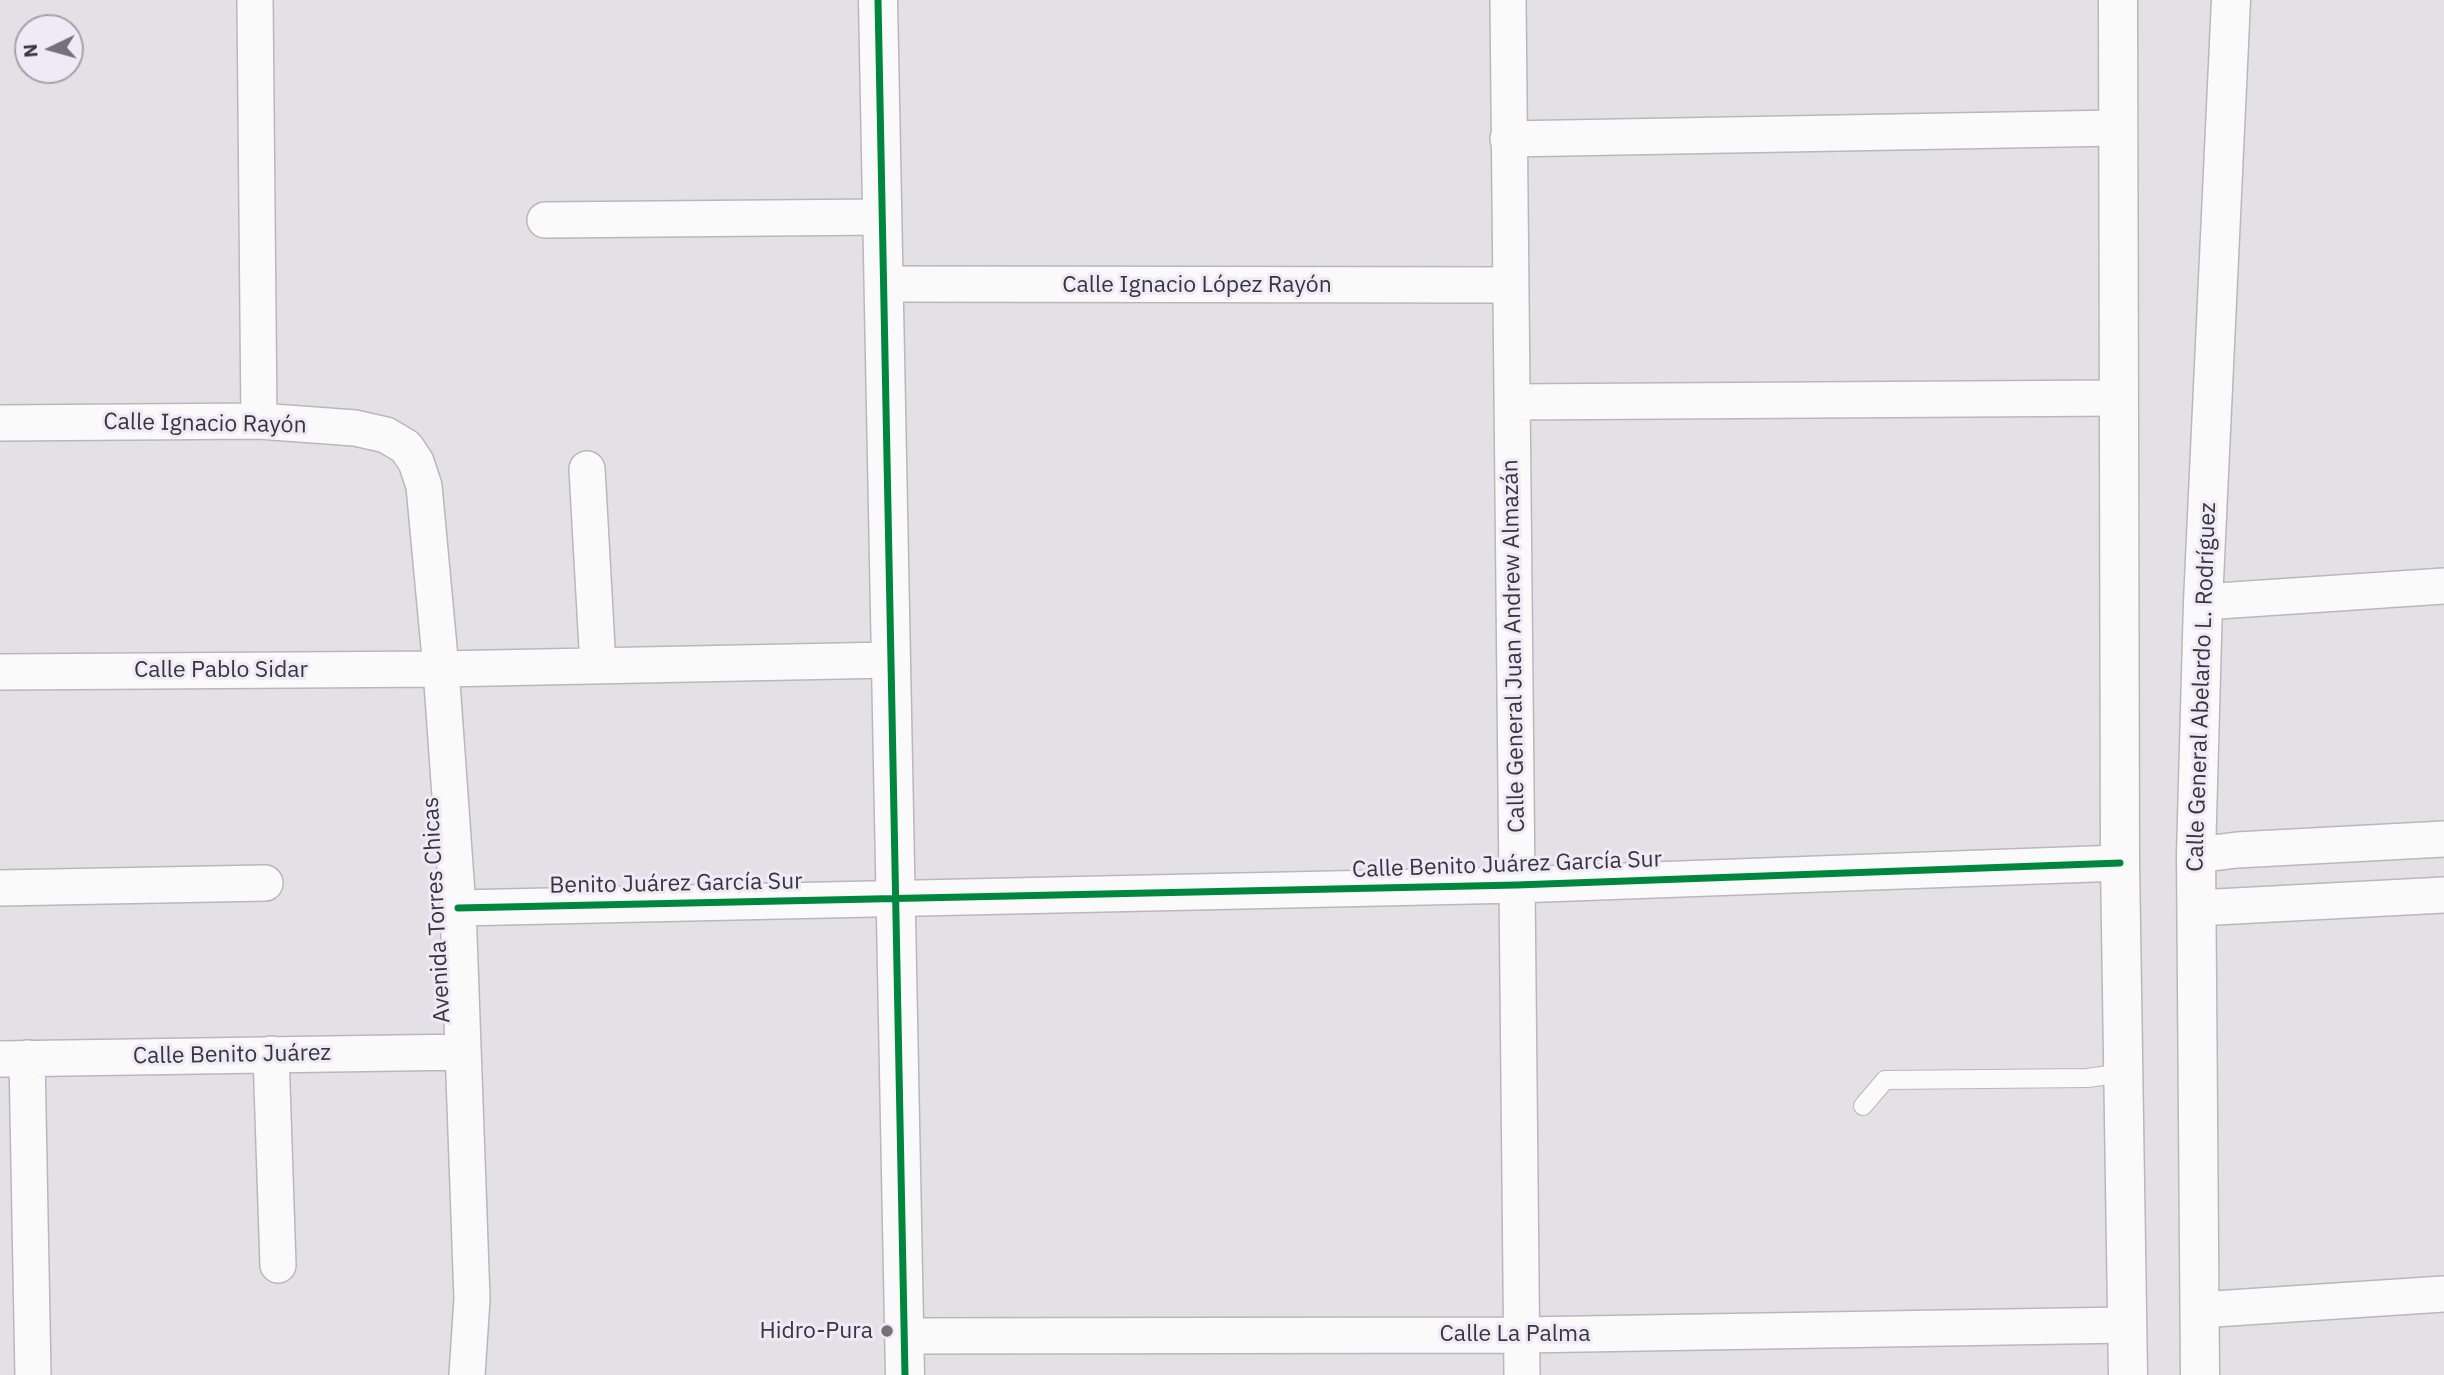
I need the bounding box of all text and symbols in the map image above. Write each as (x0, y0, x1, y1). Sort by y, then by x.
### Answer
north arrow (14, 14, 84, 84)
text: N (18, 43, 43, 59)
street label: Calle Ignacio López Rayón (1062, 271, 1332, 299)
street label: Calle Ignacio Rayón (103, 408, 307, 440)
street label: Calle General Juan Andrew Almazán (1497, 459, 1531, 833)
street label: Calle General Abelardo L. Rodríguez (2182, 502, 2222, 872)
street label: Calle Pablo Sidar (134, 656, 308, 684)
street label: Avenida Torres Chicas (417, 796, 457, 1024)
street label: Calle Benito Juárez García Sur (1351, 846, 1663, 884)
street label: Benito Juárez García Sur (549, 868, 803, 900)
street label: Calle Benito Juárez (133, 1039, 331, 1071)
place label: Hidro-Pura (759, 1317, 873, 1345)
street label: Calle La Palma (1440, 1320, 1590, 1348)
marker: Hidro-Pura (879, 1323, 895, 1339)

